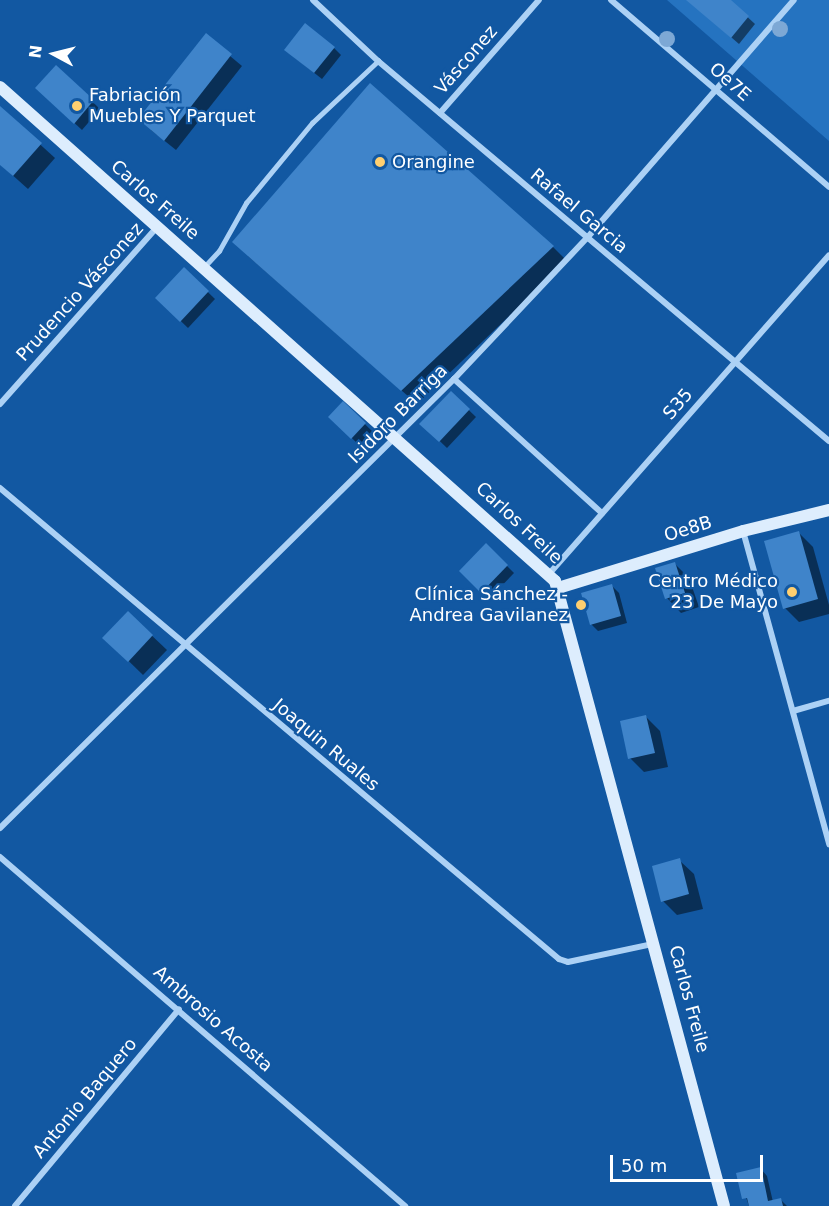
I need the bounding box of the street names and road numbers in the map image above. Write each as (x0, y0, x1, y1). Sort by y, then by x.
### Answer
street label: Vásconez (430, 21, 502, 99)
street label: Oe7E (705, 58, 755, 106)
street label: Carlos Freile (106, 156, 204, 244)
street label: Rafael Garcia (526, 164, 632, 258)
street label: Prudencio Vásconez (12, 218, 148, 366)
street label: Isidoro Barriga (344, 360, 452, 468)
street label: S35 (659, 384, 697, 424)
street label: Carlos Freile (471, 477, 567, 569)
street label: Oe8B (661, 512, 715, 546)
street label: Joaquin Ruales (269, 694, 383, 796)
street label: Carlos Freile (664, 943, 714, 1055)
street label: Ambrosio Acosta (149, 961, 277, 1077)
street label: Antonio Baquero (28, 1034, 142, 1162)

